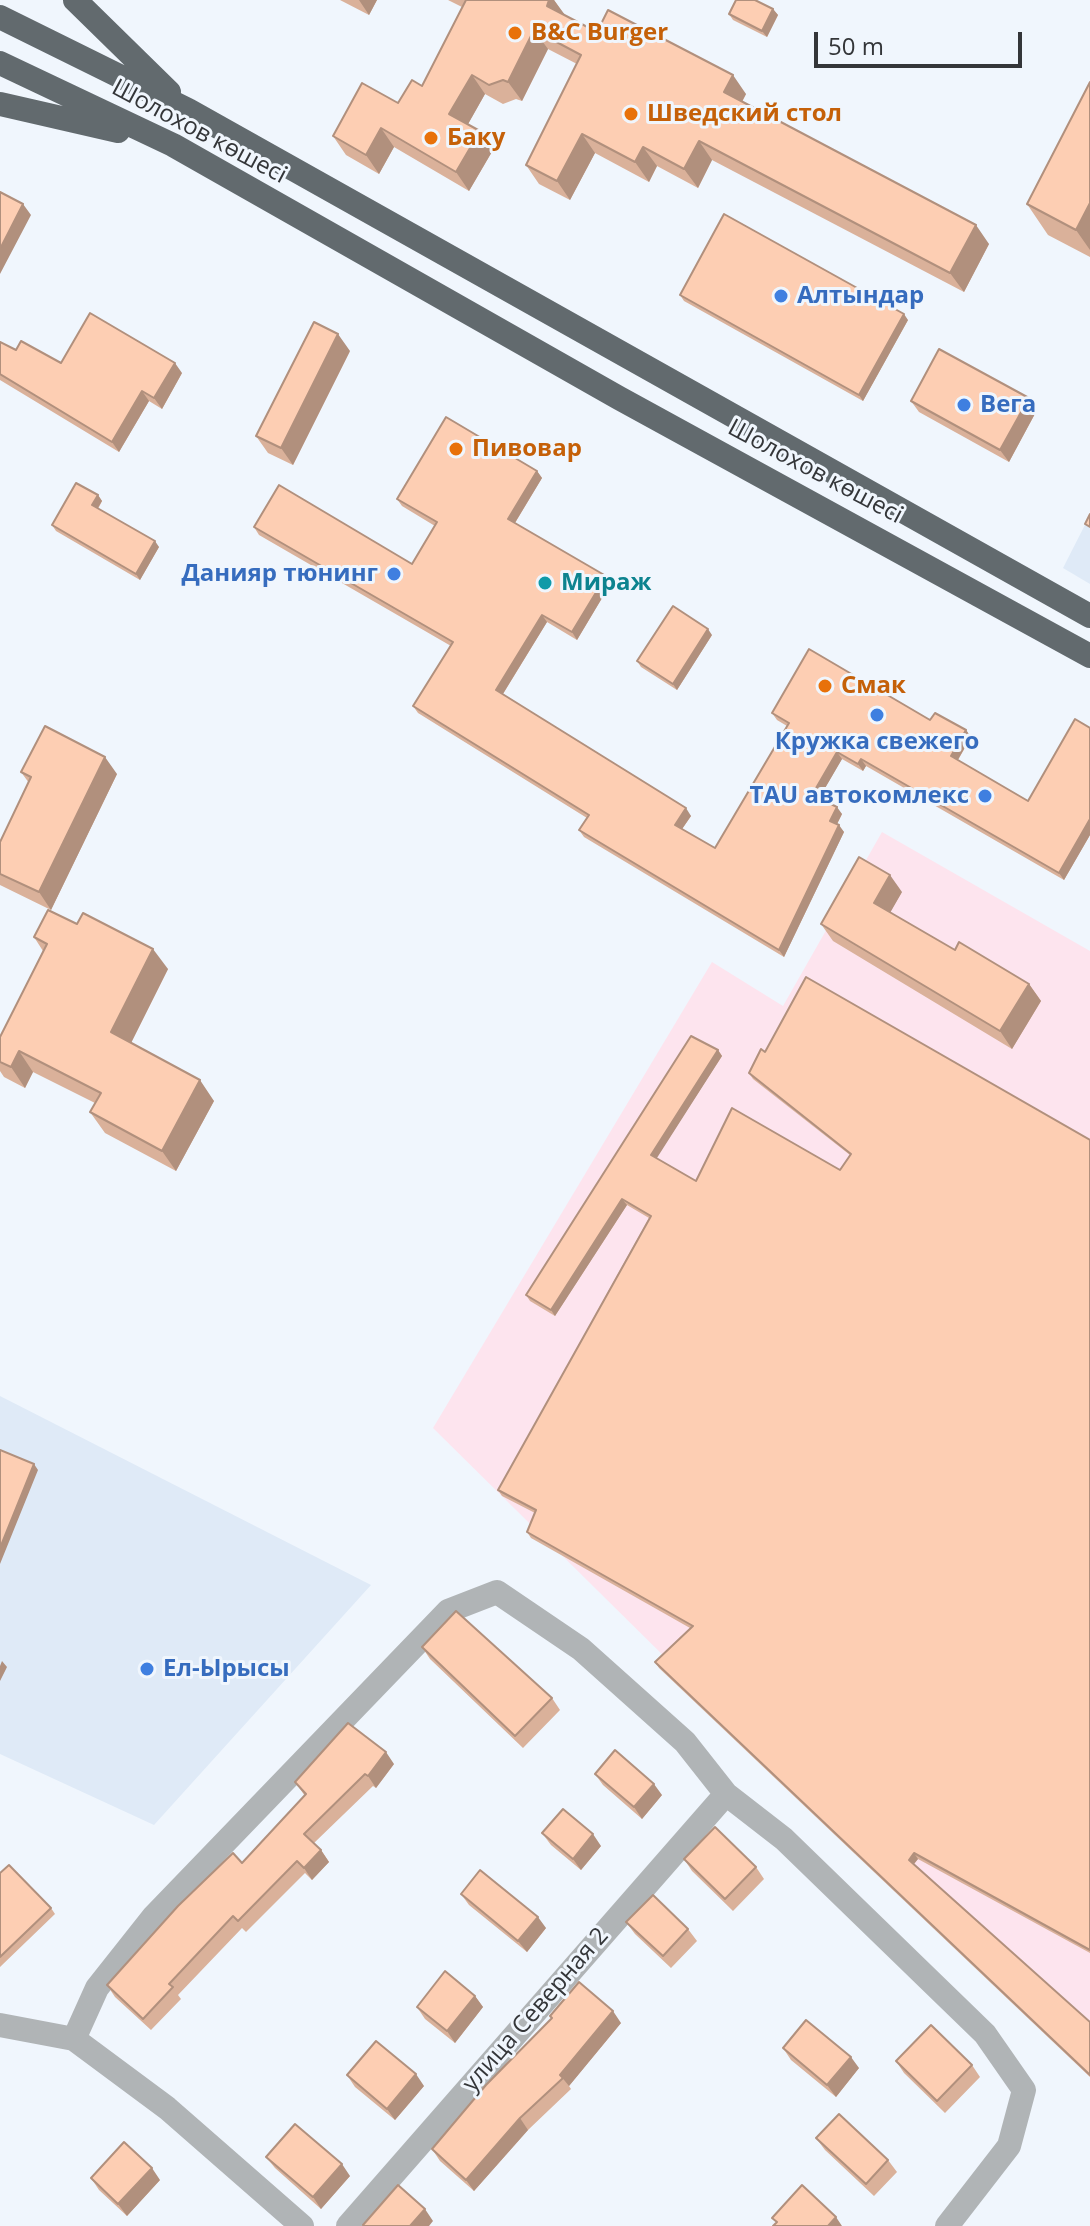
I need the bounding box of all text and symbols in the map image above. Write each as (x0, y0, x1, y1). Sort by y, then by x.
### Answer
scale bar (818, 16, 1026, 66)
place label: B&C Burger (531, 19, 668, 47)
marker: B&C Burger (506, 24, 524, 42)
text: 50 m (828, 29, 884, 62)
street label: Шолохов көшесі (107, 74, 291, 190)
place label: Шведский стол (647, 100, 842, 128)
marker: Шведский стол (622, 105, 640, 123)
place label: Баку (447, 124, 505, 152)
marker: Баку (422, 129, 440, 147)
place label: Алтындар (797, 282, 924, 310)
marker: Алтындар (772, 287, 790, 305)
place label: Вега (980, 391, 1036, 419)
marker: Вега (955, 396, 973, 414)
street label: Шолохов көшесі (723, 414, 907, 530)
place label: Пивовар (472, 435, 582, 463)
marker: Пивовар (447, 440, 465, 458)
place label: Данияр тюнинг (181, 560, 378, 588)
marker: Данияр тюнинг (385, 565, 403, 583)
place label: Мираж (561, 569, 652, 597)
marker: Мираж (536, 574, 554, 592)
place label: Смак (841, 672, 906, 700)
marker: Смак (816, 677, 834, 695)
marker: Кружка свежего (868, 706, 886, 724)
place label: Кружка свежего (775, 728, 979, 756)
place label: TAU автокомлекс (750, 782, 969, 810)
marker: TAU автокомлекс (976, 787, 994, 805)
place label: Ел-Ырысы (163, 1655, 290, 1683)
marker: Ел-Ырысы (138, 1660, 156, 1678)
street label: улица Северная 2 (457, 1922, 615, 2098)

